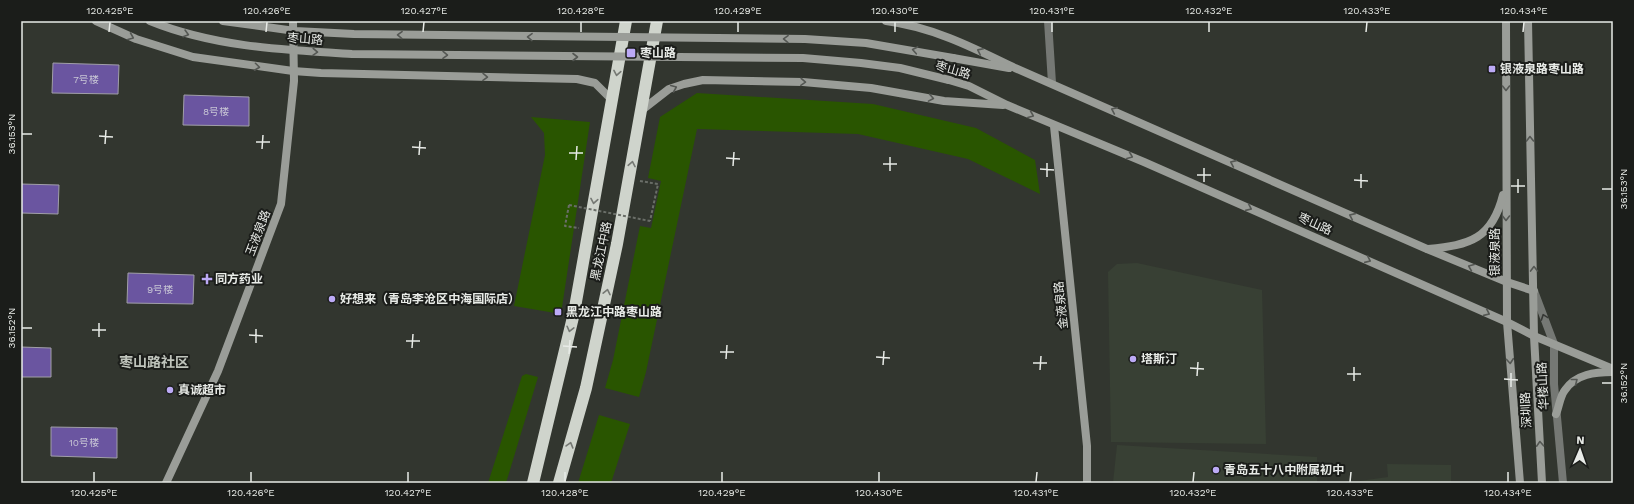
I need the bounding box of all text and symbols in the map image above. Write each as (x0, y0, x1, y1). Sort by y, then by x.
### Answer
text: 120.425°E (86, 5, 134, 16)
text: 120.426°E (243, 5, 291, 16)
text: 120.427°E (401, 5, 447, 16)
text: 120.428°E (557, 5, 605, 16)
text: 120.429°E (714, 5, 762, 16)
text: 120.430°E (871, 5, 919, 16)
text: 120.431°E (1029, 5, 1075, 16)
text: 120.432°E (1185, 5, 1233, 16)
text: 120.433°E (1343, 5, 1391, 16)
text: 120.434°E (1500, 5, 1548, 16)
one-way arrow (183, 29, 190, 38)
street label: 枣山路 (287, 31, 323, 47)
one-way arrow (397, 31, 403, 39)
one-way arrow (128, 32, 135, 40)
one-way arrow (527, 33, 533, 41)
one-way arrow (783, 35, 789, 43)
place label: 枣山路 (640, 46, 676, 60)
marker: 枣山路 (625, 47, 637, 59)
one-way arrow (912, 47, 918, 55)
one-way arrow (312, 48, 318, 56)
one-way arrow (977, 48, 985, 56)
one-way arrow (442, 51, 448, 59)
one-way arrow (572, 53, 578, 61)
street label: 枣山路 (934, 58, 972, 82)
one-way arrow (254, 62, 260, 71)
place label: 银液泉路枣山路 (1500, 62, 1584, 76)
marker: 银液泉路枣山路 (1487, 64, 1497, 74)
one-way arrow (613, 70, 622, 76)
one-way arrow (482, 73, 488, 81)
house number: 7号楼 (73, 74, 99, 85)
one-way arrow (800, 78, 806, 86)
one-way arrow (670, 84, 677, 92)
one-way arrow (1502, 85, 1510, 91)
one-way arrow (928, 94, 934, 102)
house number: 8号楼 (203, 106, 229, 117)
one-way arrow (1111, 107, 1118, 115)
one-way arrow (1027, 111, 1034, 119)
text: 36.153°N (6, 114, 17, 154)
one-way arrow (1526, 136, 1535, 142)
one-way arrow (1125, 151, 1133, 159)
one-way arrow (1230, 160, 1238, 168)
one-way arrow (627, 161, 636, 168)
text: 36.153°N (1618, 169, 1629, 209)
one-way arrow (590, 198, 599, 204)
one-way arrow (1244, 203, 1252, 211)
street label: 玉液泉路 (243, 208, 273, 258)
street label: 枣山路 (1296, 210, 1334, 238)
one-way arrow (1349, 212, 1356, 220)
one-way arrow (1502, 215, 1510, 221)
street label: 黑龙江中路 (588, 220, 614, 282)
street label: 银液泉路 (1488, 228, 1502, 276)
one-way arrow (1364, 256, 1371, 264)
one-way arrow (1468, 264, 1476, 272)
one-way arrow (1529, 266, 1538, 272)
place label: 同方药业 (215, 272, 263, 286)
marker: 同方药业 (202, 274, 212, 284)
street label: 金液泉路 (1052, 280, 1070, 330)
house number: 9号楼 (147, 284, 173, 295)
one-way arrow (602, 289, 610, 295)
place label: 好想来（青岛李沧区中海国际店） (340, 292, 520, 306)
marker: 好想来（青岛李沧区中海国际店） (327, 294, 337, 304)
place label: 黑龙江中路枣山路 (566, 305, 662, 319)
marker: 黑龙江中路枣山路 (553, 307, 563, 317)
text: 36.152°N (6, 308, 17, 348)
one-way arrow (1482, 308, 1490, 316)
one-way arrow (1540, 314, 1548, 321)
one-way arrow (566, 325, 575, 332)
place label: 塔斯汀 (1141, 352, 1177, 366)
district label: 枣山路社区 (119, 354, 189, 370)
marker: 塔斯汀 (1128, 354, 1138, 364)
one-way arrow (1506, 358, 1515, 364)
street label: 华楼山路 (1535, 362, 1551, 410)
text: 36.152°N (1618, 363, 1629, 403)
one-way arrow (1571, 379, 1578, 386)
place label: 真诚超市 (178, 383, 226, 397)
marker: 真诚超市 (165, 385, 175, 395)
street label: 深圳路 (1518, 392, 1534, 428)
north arrow (1560, 430, 1600, 470)
text: N (1576, 434, 1585, 447)
house number: 10号楼 (69, 437, 99, 448)
one-way arrow (1535, 441, 1544, 447)
one-way arrow (565, 442, 574, 449)
place label: 青岛五十八中附属初中 (1224, 463, 1344, 477)
marker: 青岛五十八中附属初中 (1211, 465, 1221, 475)
text: 120.425°E (70, 487, 118, 498)
text: 120.426°E (227, 487, 275, 498)
text: 120.427°E (385, 487, 431, 498)
text: 120.428°E (541, 487, 589, 498)
text: 120.429°E (698, 487, 746, 498)
text: 120.430°E (855, 487, 903, 498)
text: 120.431°E (1013, 487, 1059, 498)
text: 120.432°E (1169, 487, 1217, 498)
text: 120.433°E (1326, 487, 1374, 498)
text: 120.434°E (1484, 487, 1532, 498)

